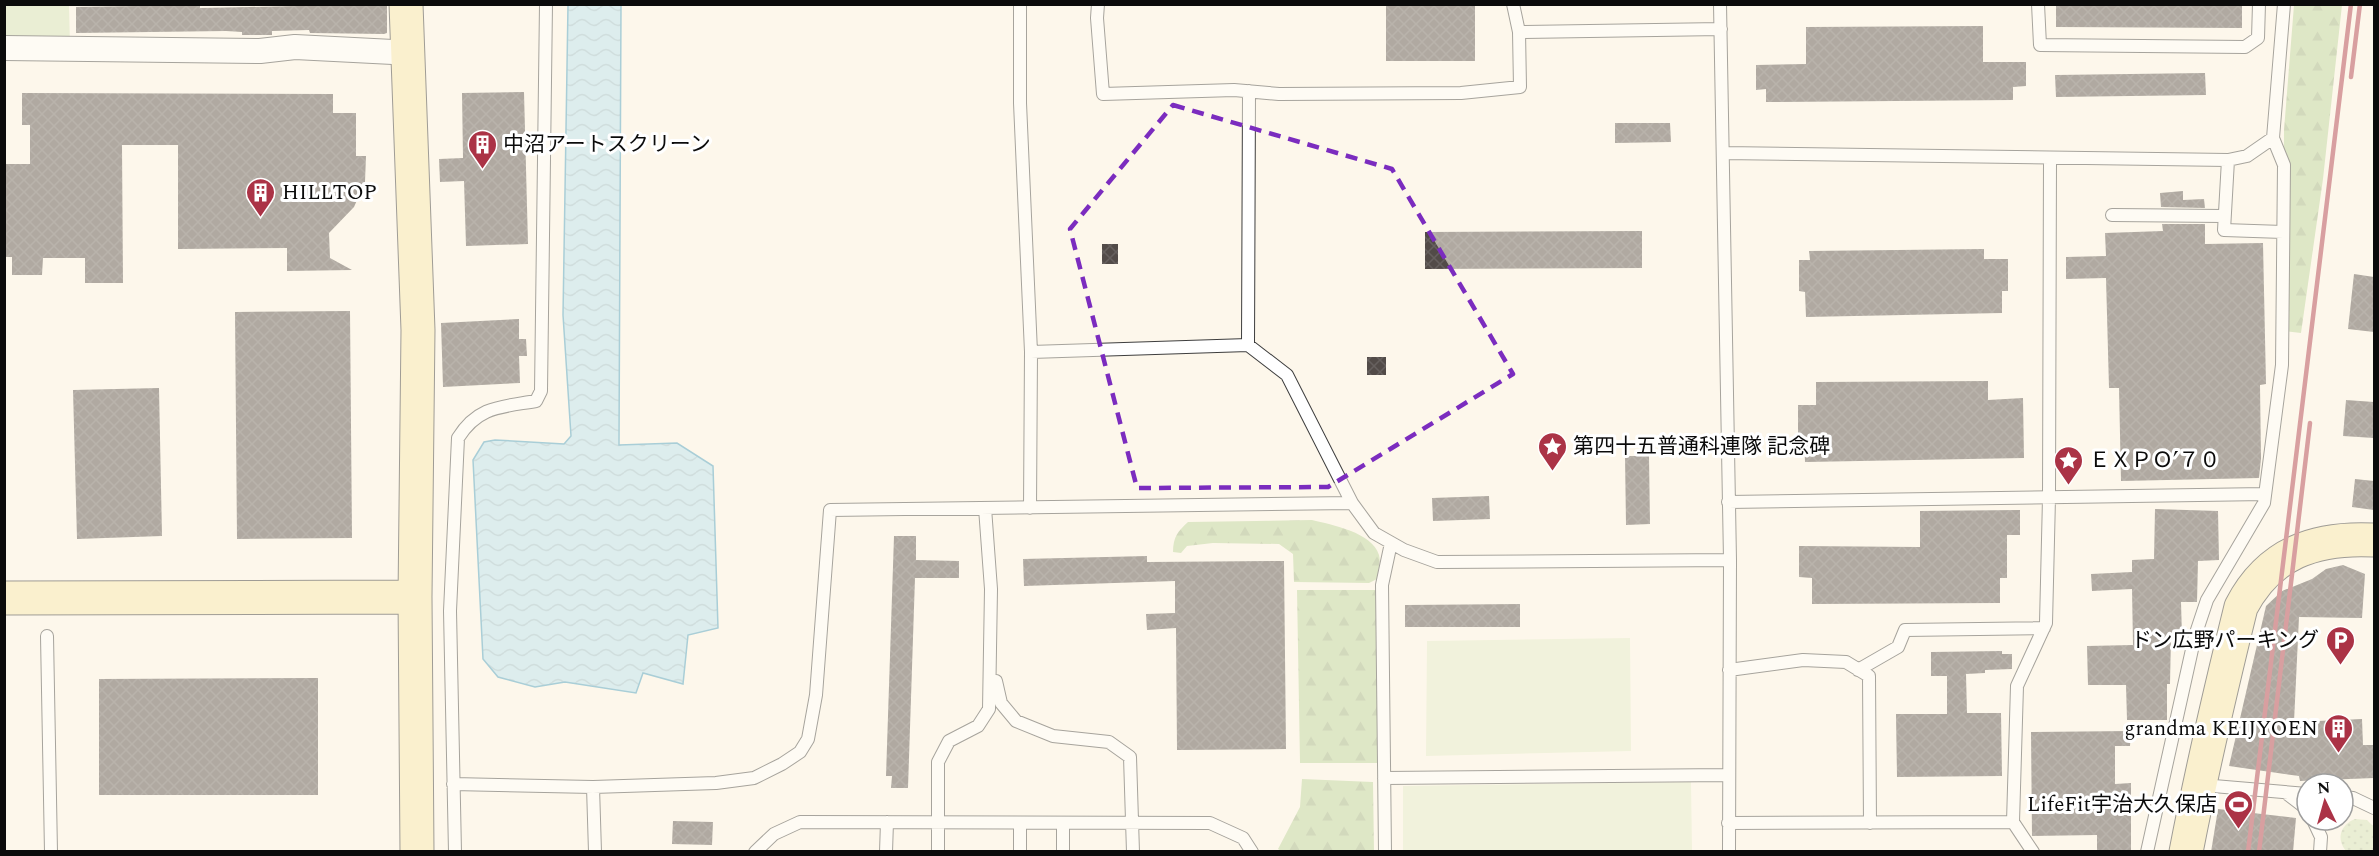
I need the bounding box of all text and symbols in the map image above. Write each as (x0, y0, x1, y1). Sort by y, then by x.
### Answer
building icon: 中沼アートスクリーン (466, 128, 498, 170)
place label: 中沼アートスクリーン (503, 129, 711, 161)
building icon: HILLTOP (245, 176, 277, 218)
place label: HILLTOP (282, 177, 377, 209)
place icon: 第四十五普通科連隊 記念碑 (1536, 430, 1568, 472)
place label: 第四十五普通科連隊 記念碑 (1573, 431, 1830, 463)
place icon: ＥＸＰＯ’７０ (2052, 444, 2084, 486)
place label: ＥＸＰＯ’７０ (2089, 445, 2220, 477)
parking icon: ドン広野パーキング (2324, 624, 2356, 666)
place label: ドン広野パーキング (2131, 625, 2319, 657)
building icon: grandma KEIJYOEN (2323, 712, 2355, 754)
place label: grandma KEIJYOEN (2124, 713, 2318, 745)
north arrow (2295, 772, 2355, 832)
text: N (2316, 776, 2331, 801)
sports icon: LifeFit宇治大久保店 (2222, 788, 2254, 830)
place label: LifeFit宇治大久保店 (2027, 789, 2217, 821)

